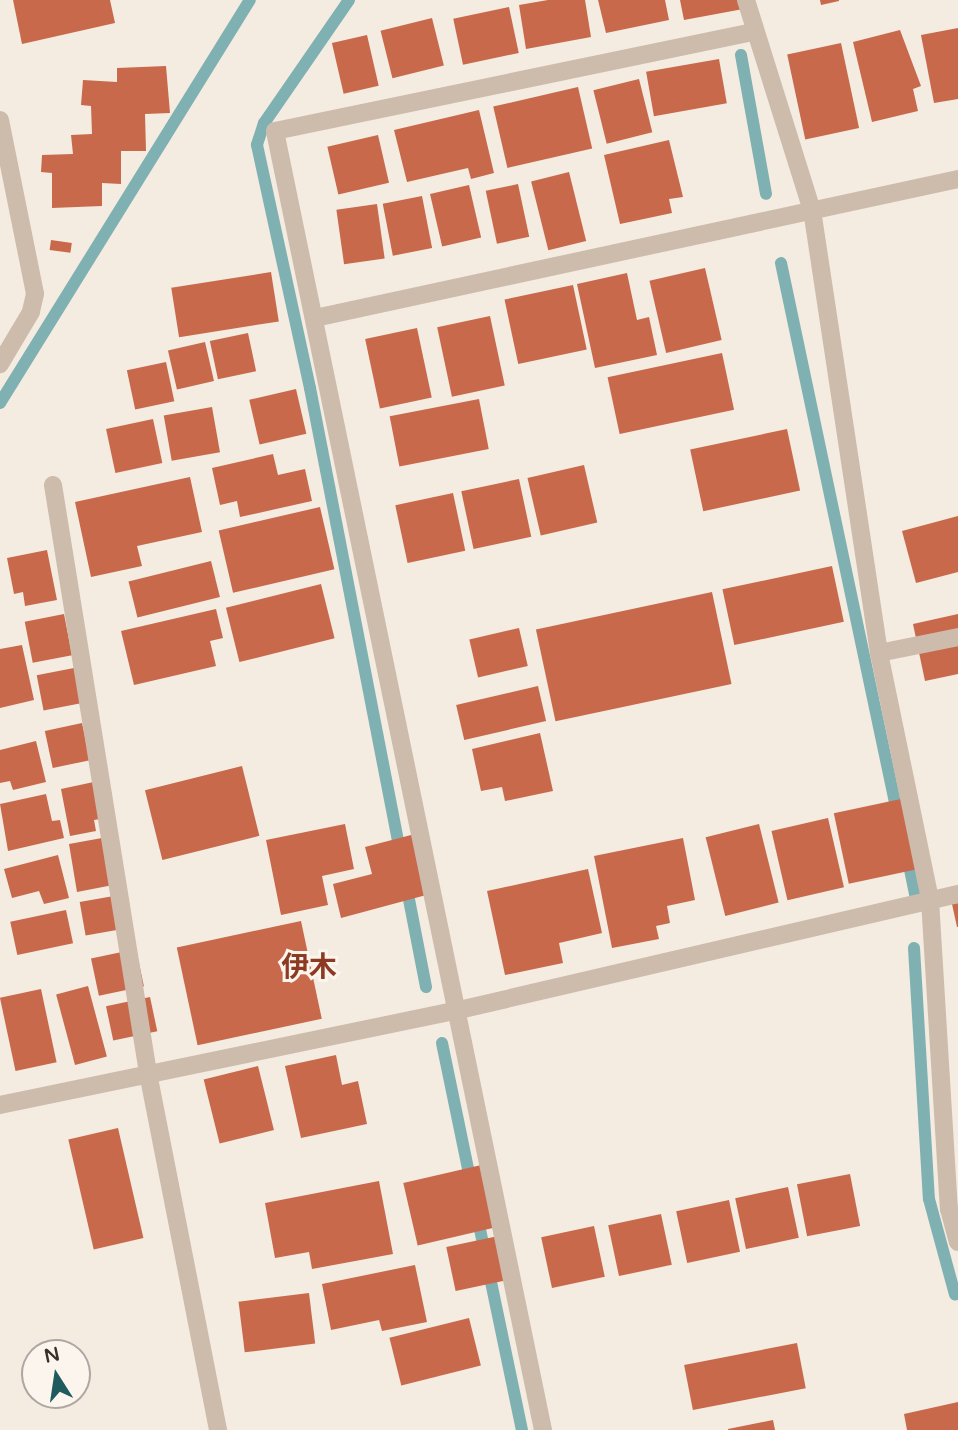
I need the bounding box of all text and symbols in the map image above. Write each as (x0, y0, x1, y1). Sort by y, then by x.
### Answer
district label: 伊木 (281, 950, 337, 984)
north arrow (21, 1339, 91, 1409)
text: N (42, 1343, 62, 1368)

